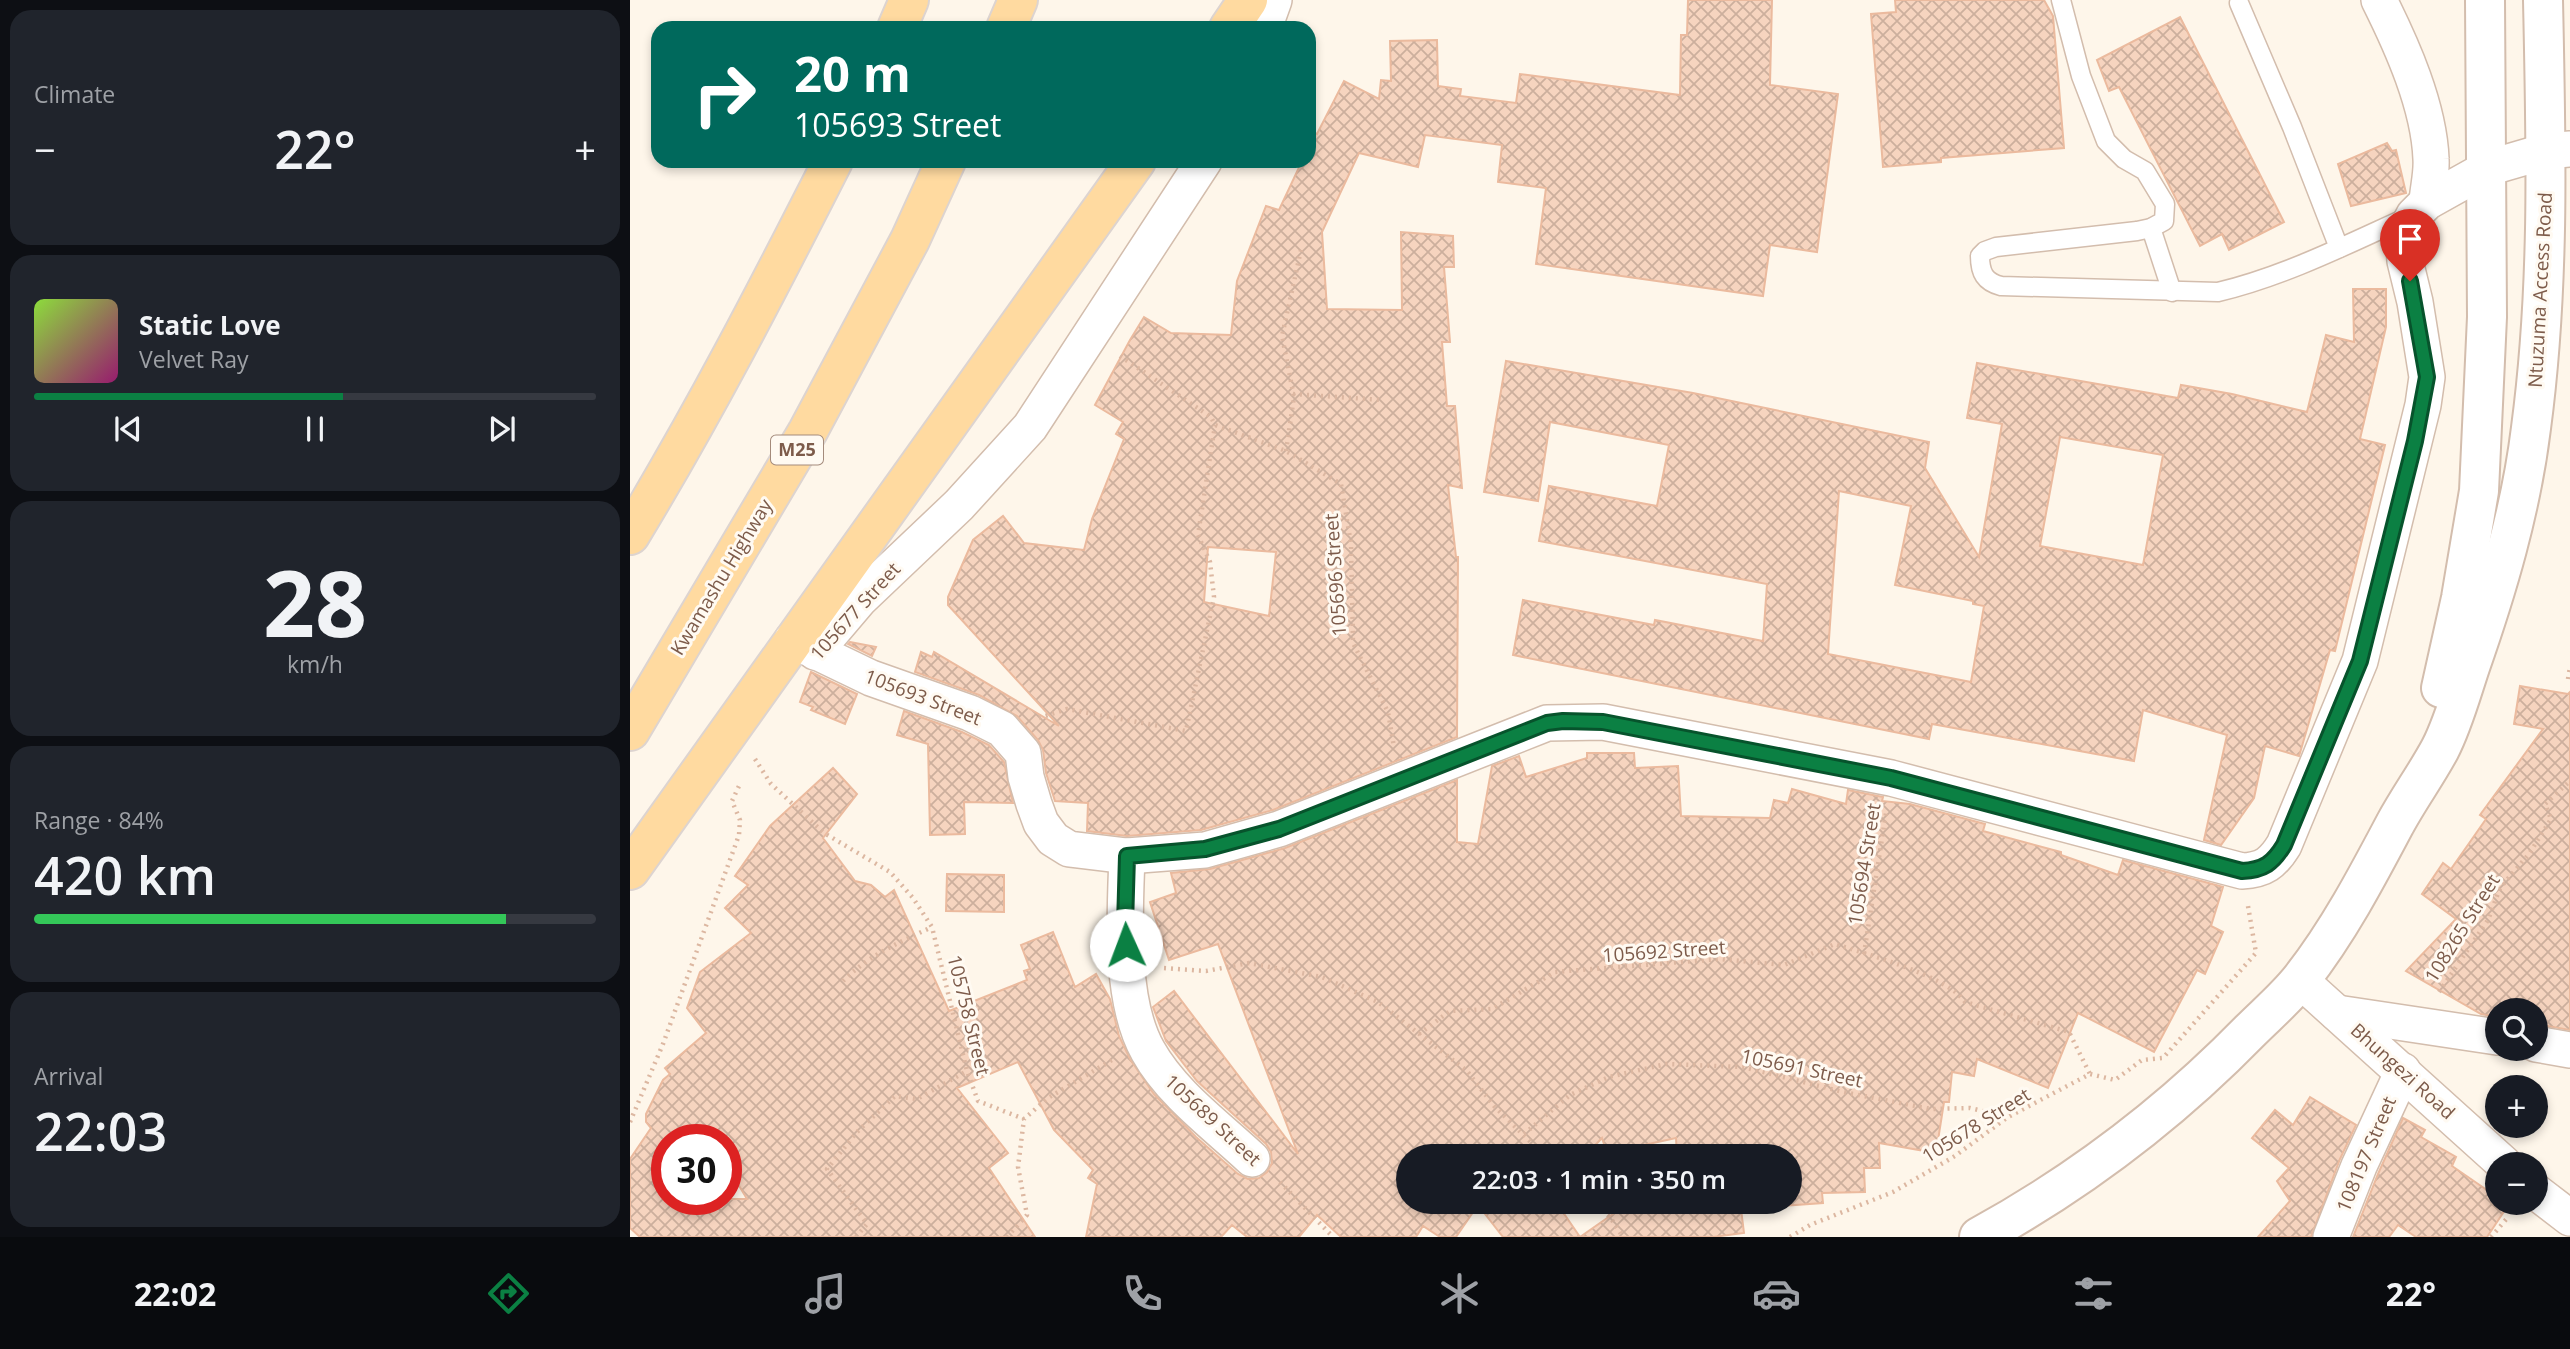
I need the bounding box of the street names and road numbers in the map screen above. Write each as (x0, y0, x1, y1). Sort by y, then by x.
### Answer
street label: Ntuzuma Access Road (2522, 192, 2558, 388)
road number: M25 (771, 436, 823, 464)
street label: Kwamashu Highway (664, 494, 778, 660)
street label: 105696 Street (1318, 512, 1352, 637)
street label: 105677 Street (804, 556, 906, 665)
street label: 105693 Street (861, 663, 985, 731)
street label: 105694 Street (1842, 801, 1887, 927)
street label: 108265 Street (2418, 869, 2506, 987)
street label: 105692 Street (1602, 934, 1727, 968)
street label: 105758 Street (941, 952, 997, 1078)
street label: Bhungezi Road (2345, 1017, 2461, 1125)
street label: 105691 Street (1739, 1042, 1865, 1094)
street label: 105689 Street (1159, 1068, 1267, 1172)
street label: 105678 Street (1917, 1081, 2035, 1169)
street label: 108197 Street (2330, 1092, 2402, 1216)

